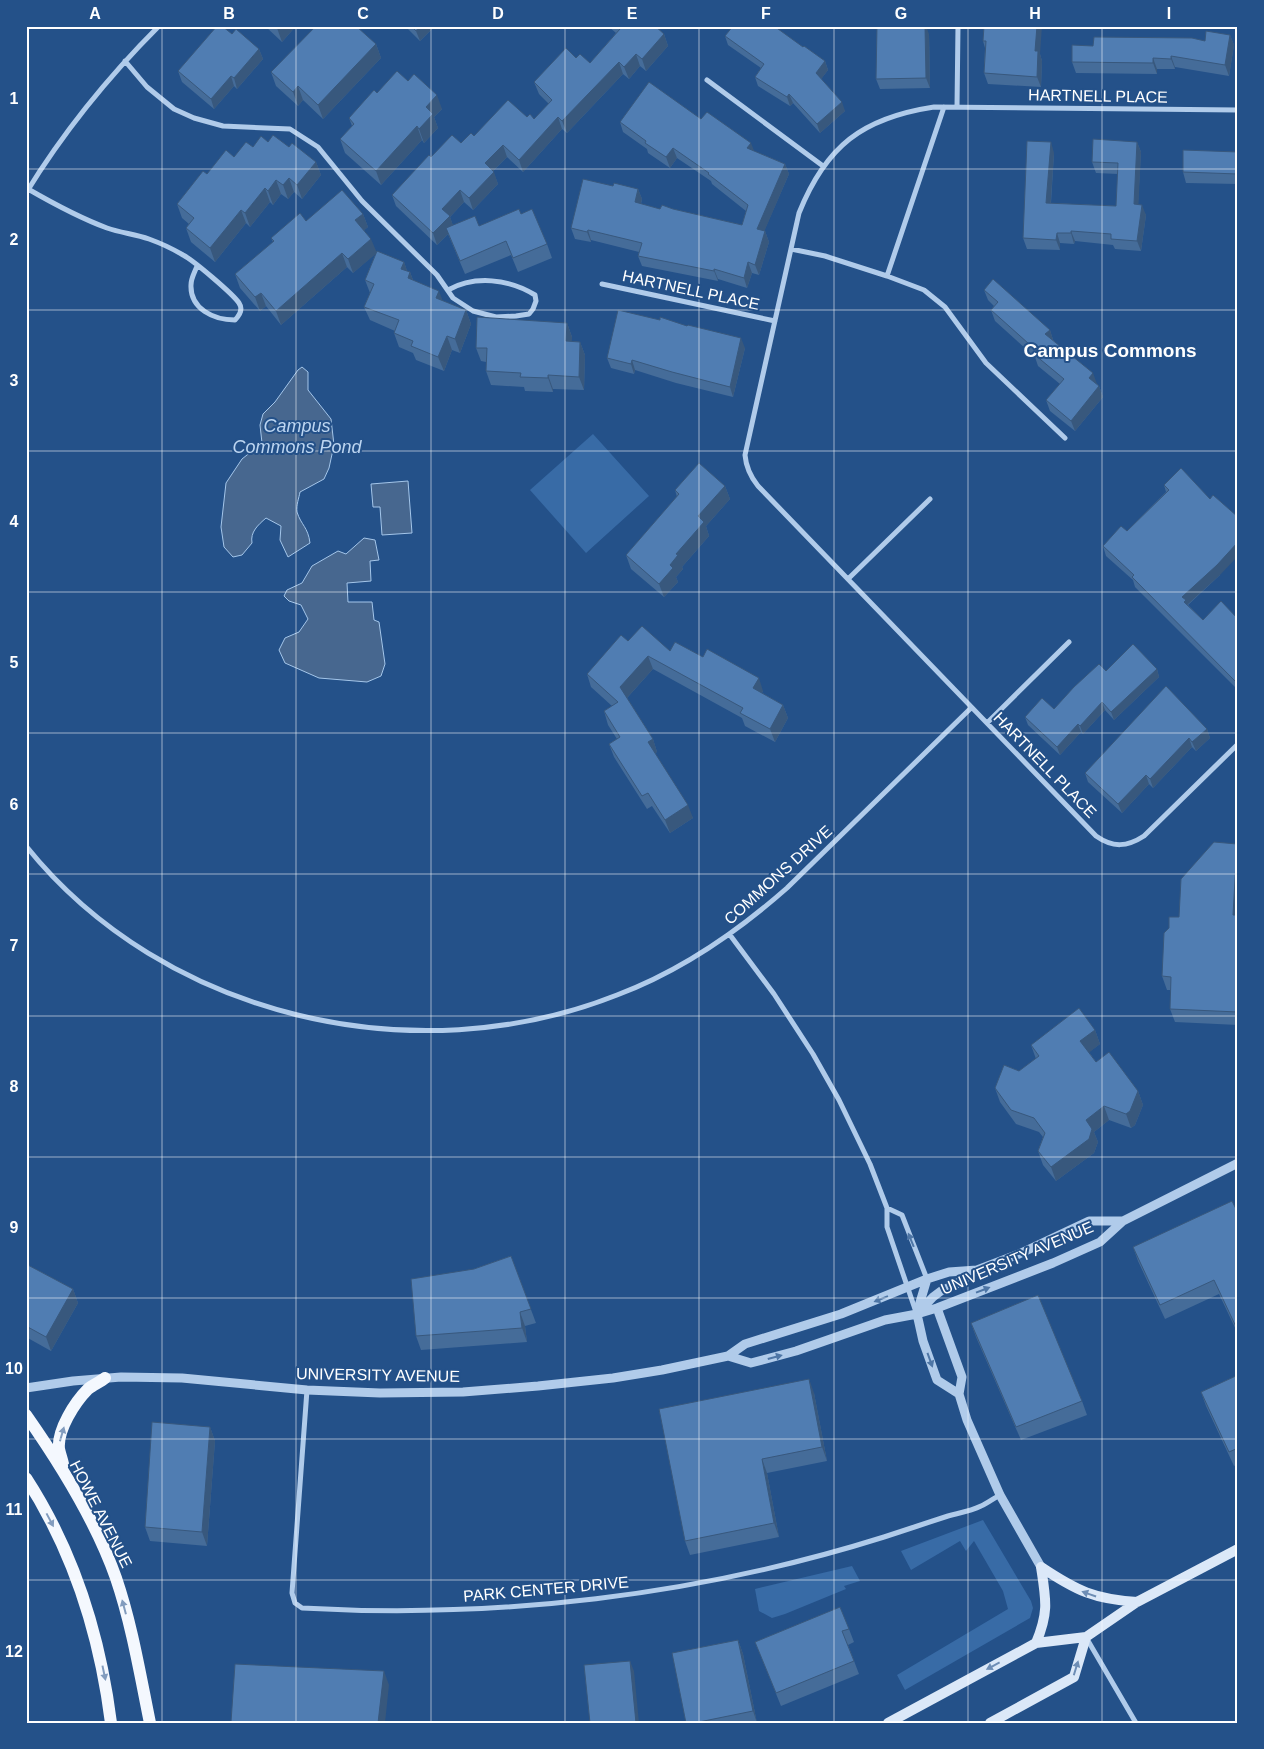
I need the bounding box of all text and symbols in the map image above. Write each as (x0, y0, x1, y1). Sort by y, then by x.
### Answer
text: A (89, 5, 101, 22)
text: B (223, 5, 235, 22)
text: C (357, 5, 369, 22)
text: D (492, 5, 504, 22)
text: E (627, 5, 638, 22)
text: F (761, 5, 771, 22)
text: G (895, 5, 907, 22)
text: H (1029, 5, 1041, 22)
text: I (1167, 5, 1171, 22)
street label: HARTNELL PLACE (1028, 86, 1168, 106)
text: 1 (10, 90, 19, 107)
text: 2 (10, 231, 19, 248)
street label: HARTNELL PLACE (621, 267, 761, 313)
district label: Campus Commons (1023, 340, 1197, 361)
text: 3 (10, 372, 19, 389)
water label: Campus Commons Pond (232, 416, 363, 457)
text: 4 (10, 513, 19, 530)
text: 5 (10, 654, 19, 671)
street label: HARTNELL PLACE (990, 709, 1100, 821)
text: 6 (10, 796, 19, 813)
street label: COMMONS DRIVE (721, 822, 835, 928)
text: 7 (10, 937, 19, 954)
text: 8 (10, 1078, 19, 1095)
street label: UNIVERSITY AVENUE (938, 1218, 1096, 1298)
text: 9 (10, 1219, 19, 1236)
one-way arrow (907, 1232, 915, 1247)
one-way arrow (975, 1286, 990, 1293)
one-way arrow (873, 1295, 888, 1303)
one-way arrow (927, 1352, 934, 1367)
one-way arrow (767, 1353, 782, 1361)
text: 10 (5, 1360, 23, 1377)
street label: UNIVERSITY AVENUE (296, 1365, 460, 1385)
one-way arrow (58, 1426, 66, 1441)
street label: HOWE AVENUE (67, 1458, 135, 1570)
text: 11 (6, 1501, 23, 1518)
one-way arrow (46, 1514, 55, 1527)
street label: PARK CENTER DRIVE (463, 1573, 629, 1605)
one-way arrow (1081, 1590, 1096, 1598)
one-way arrow (120, 1599, 128, 1614)
text: 12 (5, 1643, 23, 1660)
one-way arrow (1073, 1660, 1081, 1675)
one-way arrow (985, 1662, 1000, 1670)
one-way arrow (100, 1666, 108, 1681)

